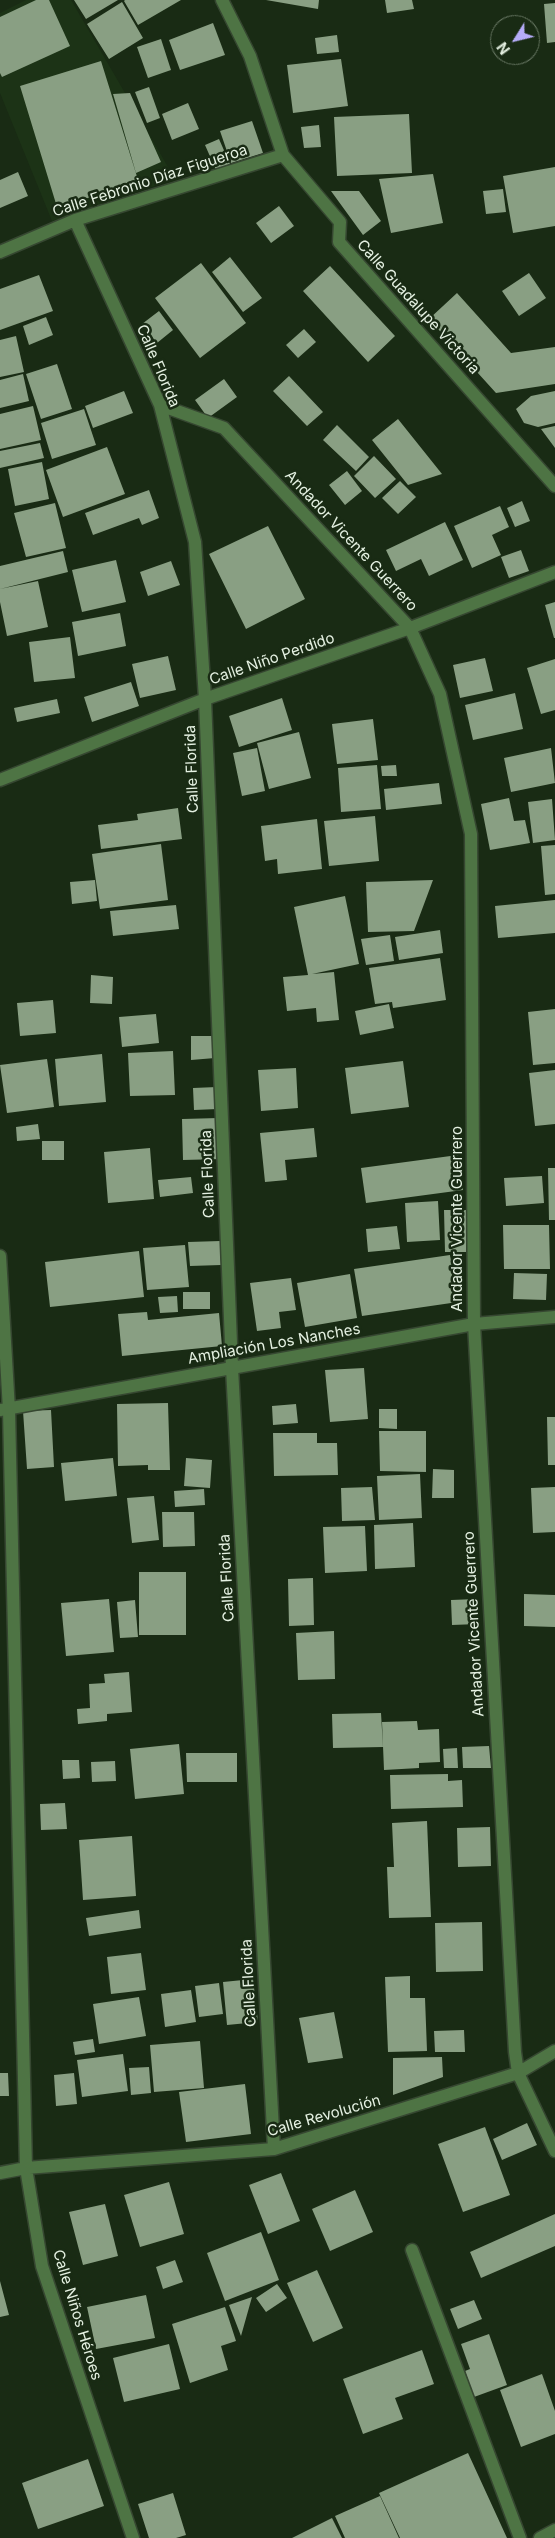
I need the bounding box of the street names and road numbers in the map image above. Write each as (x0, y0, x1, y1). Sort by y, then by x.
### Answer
street label: Calle Febronio Díaz Figueroa (50, 141, 250, 221)
street label: Calle Guadalupe Victoria (353, 236, 483, 378)
street label: Calle Florida (132, 322, 184, 410)
street label: Andador Vicente Guerrero (281, 467, 421, 615)
street label: Calle Niño Perdido (207, 629, 337, 689)
street label: Calle Florida (181, 725, 203, 813)
street label: Andador Vicente Guerrero (448, 1126, 466, 1312)
street label: Calle Florida (197, 1130, 219, 1218)
street label: Ampliación Los Nanches (186, 1320, 362, 1368)
street label: Andador Vicente Guerrero (460, 1531, 488, 1717)
street label: Calle Florida (216, 1533, 238, 1623)
street label: Calle Florida (238, 1938, 260, 2028)
street label: Calle Revolución (265, 2091, 383, 2141)
street label: Calle Niños Héroes (49, 2248, 105, 2382)

